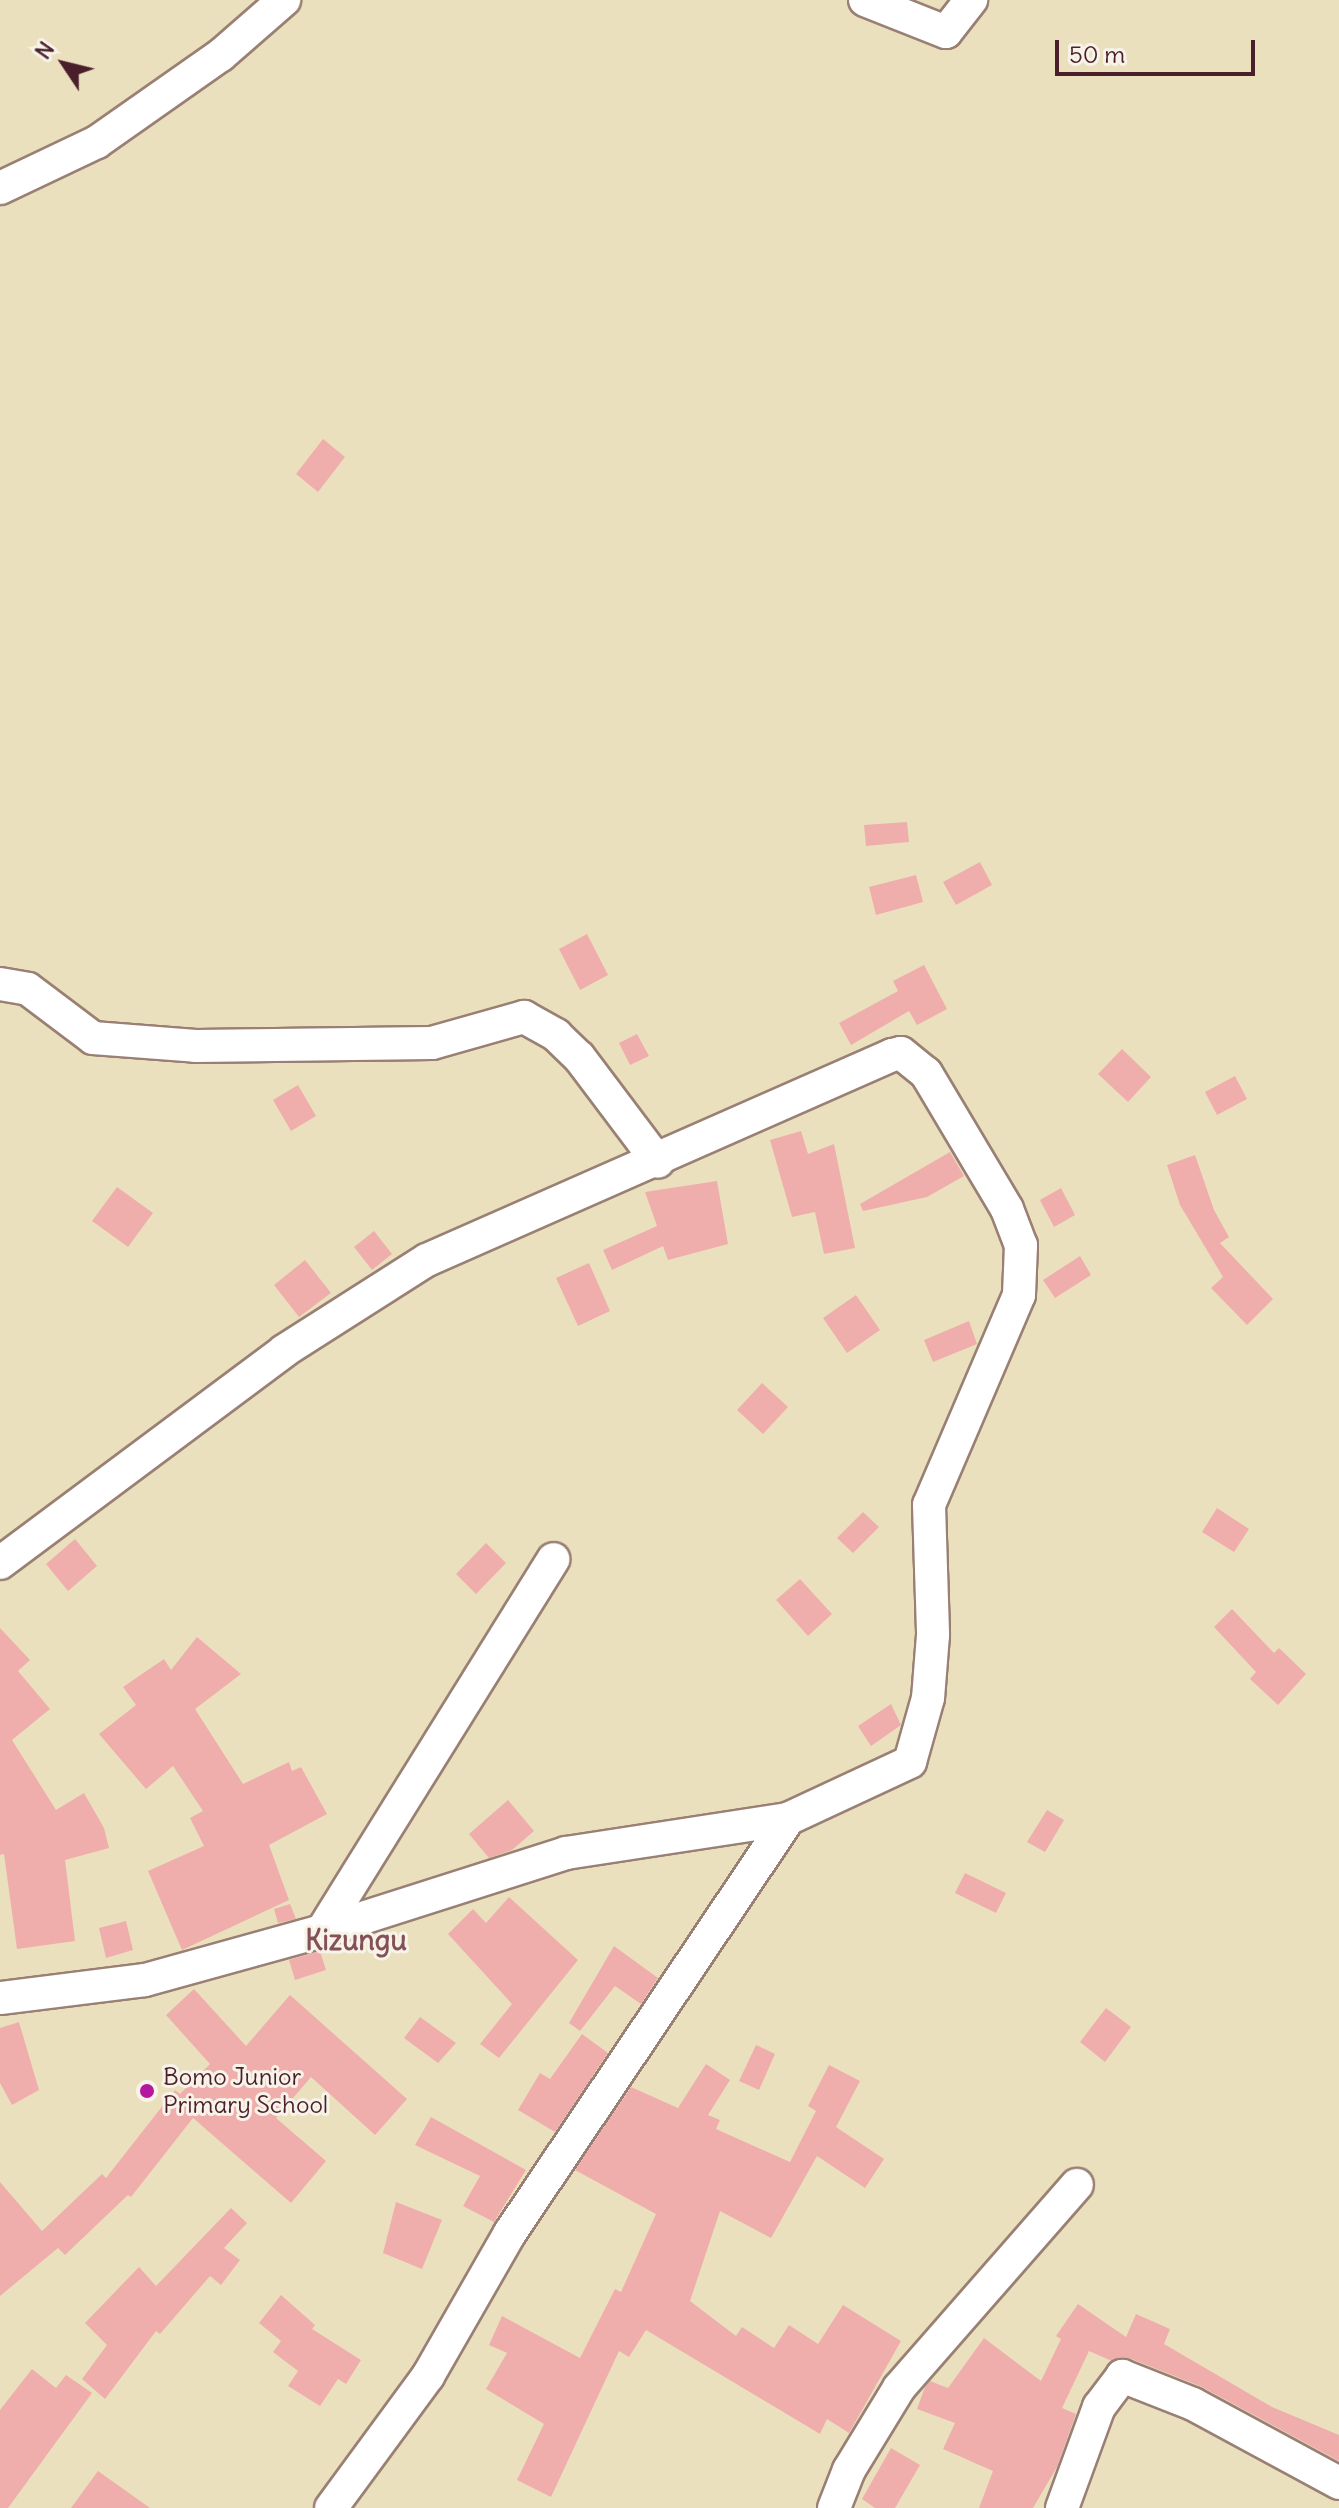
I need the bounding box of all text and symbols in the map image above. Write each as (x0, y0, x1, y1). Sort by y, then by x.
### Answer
north arrow (24, 24, 104, 104)
scale bar (1059, 24, 1259, 74)
text: N (29, 36, 60, 64)
text: 50 m (1069, 39, 1125, 69)
district label: Kizungu (305, 1923, 407, 1957)
place label: Bomo Junior Primary School (163, 2063, 328, 2119)
marker: Bomo Junior Primary School (138, 2082, 156, 2100)

